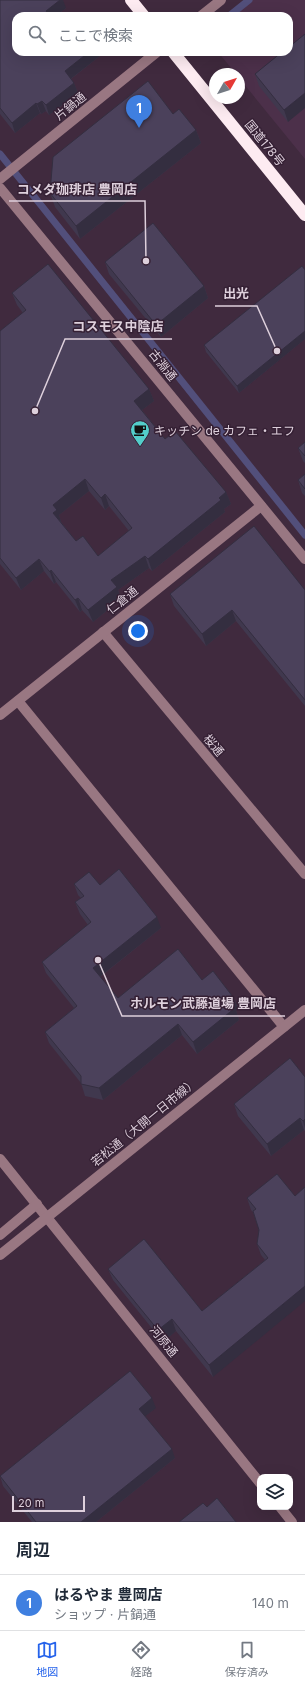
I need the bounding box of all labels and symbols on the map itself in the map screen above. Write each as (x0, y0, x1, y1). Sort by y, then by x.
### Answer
north arrow (209, 68, 245, 104)
street label: 片鍋通 (51, 89, 89, 123)
pin: 1 (126, 95, 152, 128)
street label: 国道178号 (242, 117, 288, 169)
callout: コメダ珈琲店 豊岡店 (9, 176, 145, 201)
text: コメダ珈琲店 豊岡店 (17, 181, 137, 197)
callout: 出光 (215, 281, 257, 306)
text: 出光 (223, 285, 249, 301)
callout: コスモス中陰店 (65, 314, 172, 339)
text: コスモス中陰店 (72, 318, 164, 334)
street label: 古淵通 (146, 346, 180, 384)
cafe icon: キッチン de カフェ・エフ (129, 419, 151, 447)
place label: キッチン de カフェ・エフ (154, 423, 295, 438)
street label: 仁倉通 (103, 583, 141, 617)
your location (128, 621, 148, 641)
street label: 桜通 (201, 731, 227, 759)
callout: ホルモン武藤道場 豊岡店 (122, 991, 285, 1016)
text: ホルモン武藤道場 豊岡店 (130, 995, 276, 1011)
street label: 若松通（大開一日市線） (88, 1075, 200, 1169)
street label: 河原通 (147, 1322, 181, 1360)
scale bar (12, 1494, 85, 1513)

